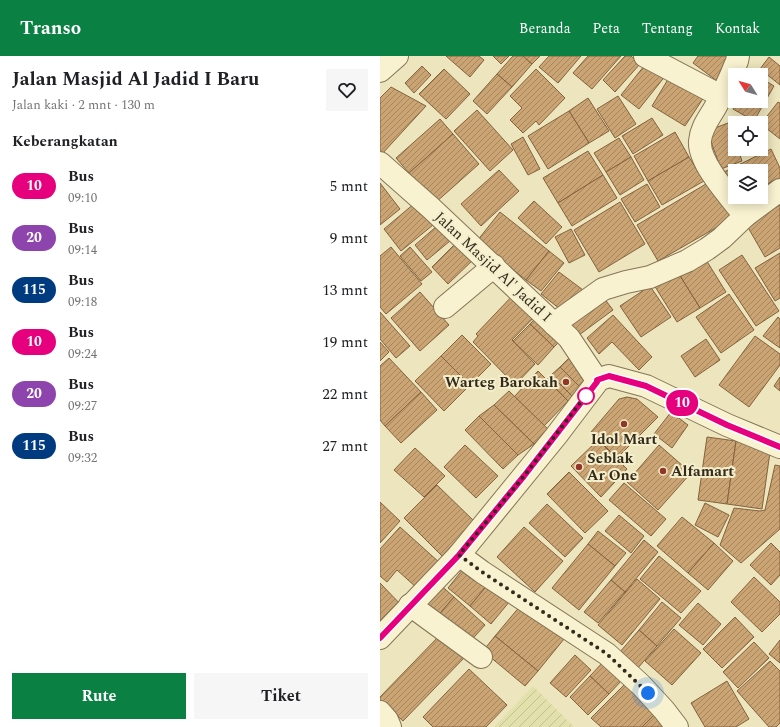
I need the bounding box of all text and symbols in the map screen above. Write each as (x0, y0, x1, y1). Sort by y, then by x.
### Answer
text: Transo (20, 14, 81, 43)
text: Beranda (519, 18, 571, 39)
text: Peta (593, 18, 620, 39)
text: Tentang (642, 18, 693, 39)
text: Kontak (715, 18, 760, 39)
text: Jalan Masjid Al Jadid I Baru (12, 65, 259, 94)
north arrow (728, 68, 768, 108)
map controls (728, 68, 768, 204)
button: heart (326, 69, 368, 111)
text: Jalan kaki · 2 mnt · 130 m (12, 95, 155, 115)
button: locate (728, 116, 768, 156)
text: Keberangkatan (12, 130, 118, 153)
button: layers (728, 164, 768, 204)
text: Bus (68, 165, 94, 188)
text: 10 (26, 175, 42, 196)
text: 5 mnt (330, 175, 368, 198)
text: 09:10 (68, 188, 97, 208)
street label: Jalan Masjid Al' Jadid I (429, 206, 557, 328)
text: Bus (68, 217, 94, 240)
text: 20 (26, 227, 42, 248)
text: 9 mnt (330, 227, 368, 250)
text: 09:14 (68, 240, 97, 260)
text: Bus (68, 269, 94, 292)
text: 115 (22, 279, 46, 300)
text: 13 mnt (322, 279, 368, 302)
text: 09:18 (68, 292, 97, 312)
text: Bus (68, 321, 94, 344)
text: 10 (26, 331, 42, 352)
text: 19 mnt (322, 331, 368, 354)
text: 09:24 (68, 344, 97, 364)
place label: Warteg Barokah (445, 371, 558, 394)
text: Bus (68, 373, 94, 396)
marker: Warteg Barokah (561, 377, 571, 387)
text: 20 (26, 383, 42, 404)
text: 22 mnt (322, 383, 368, 406)
unlabelled marker (577, 387, 595, 405)
line badge: 10 (664, 390, 700, 416)
text: 10 (674, 392, 690, 413)
text: 09:27 (68, 396, 97, 416)
marker: Idol Mart (619, 419, 629, 429)
text: Bus (68, 425, 94, 448)
place label: Idol Mart (591, 428, 658, 451)
text: 115 (22, 435, 46, 456)
text: 27 mnt (322, 435, 368, 458)
place label: Seblak Ar One (587, 447, 637, 487)
text: 09:32 (68, 448, 97, 468)
place label: Alfamart (671, 460, 734, 483)
marker: Seblak Ar One (574, 462, 584, 472)
marker: Alfamart (658, 466, 668, 476)
button: Rute (12, 673, 186, 719)
button: Tiket (194, 673, 368, 719)
your location (638, 683, 658, 703)

